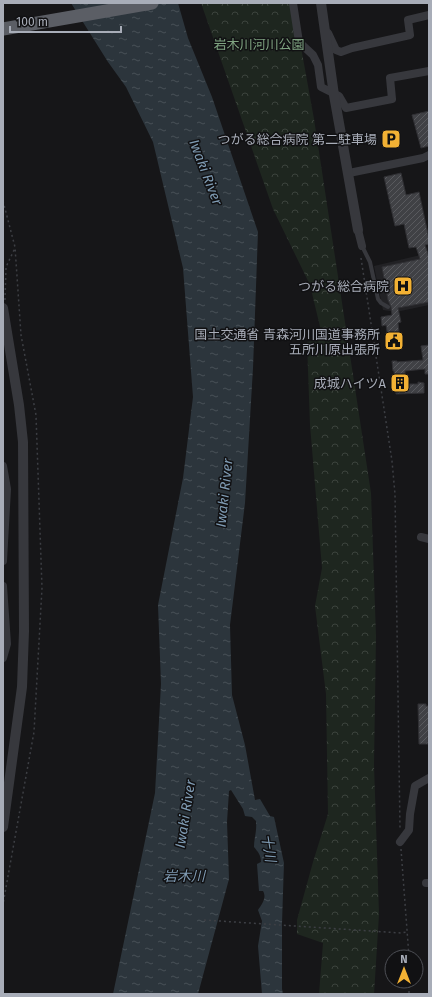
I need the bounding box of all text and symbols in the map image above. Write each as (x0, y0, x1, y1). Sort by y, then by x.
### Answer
scale bar (10, 8, 121, 34)
text: 100 m (16, 15, 48, 29)
park label: 岩木川河川公園 (213, 37, 305, 52)
parking icon: つがる総合病院 第二駐車場 (380, 128, 402, 150)
place label: つがる総合病院 第二駐車場 (218, 132, 377, 147)
water label: Iwaki River (185, 137, 226, 208)
hospital icon: つがる総合病院 (392, 275, 414, 297)
place label: つがる総合病院 (298, 279, 389, 294)
place label: 国土交通省 青森河川国道事務所 五所川原出張所 (195, 327, 380, 357)
public building icon: 国土交通省 青森河川国道事務所 五所川原出張所 (383, 330, 405, 352)
building icon: 成城ハイツA (389, 372, 411, 394)
place label: 成城ハイツA (314, 376, 387, 391)
water label: Iwaki River (212, 457, 237, 528)
water label: Iwaki River (172, 778, 199, 849)
water label: 十川 (258, 833, 279, 865)
water label: 岩木川 (163, 868, 207, 885)
north arrow (384, 949, 424, 989)
text: N (400, 953, 408, 966)

